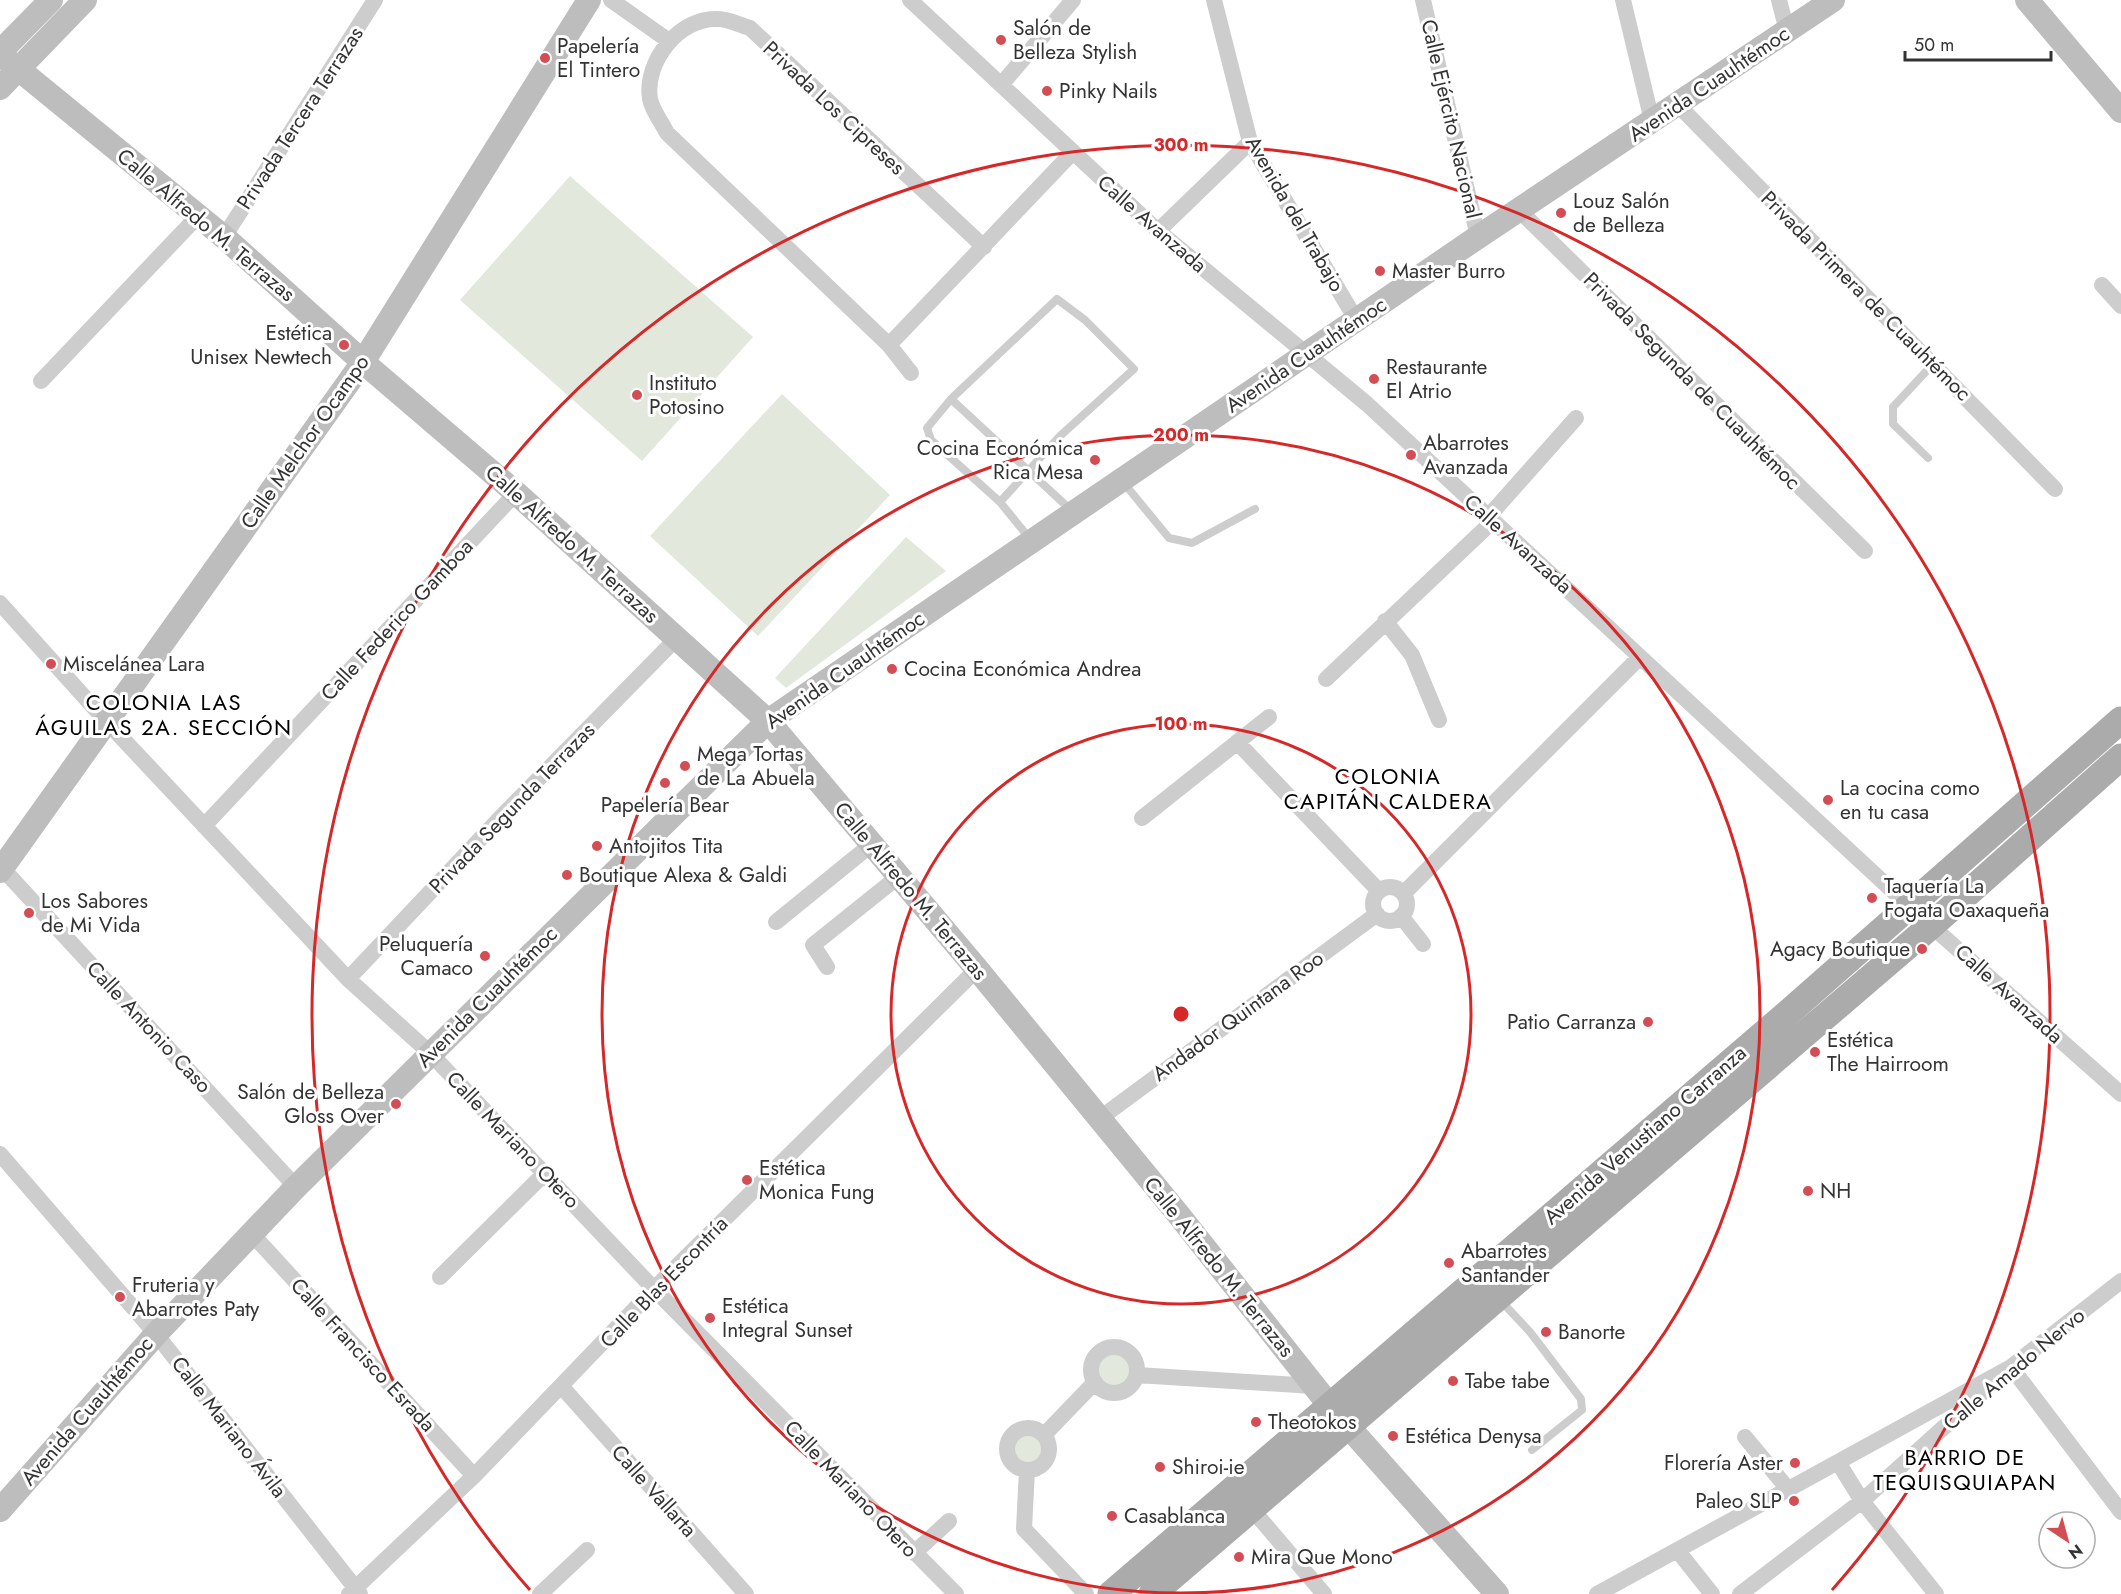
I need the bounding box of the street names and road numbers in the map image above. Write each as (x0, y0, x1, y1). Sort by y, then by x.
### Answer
street label: Calle Ejército Nacional (1414, 17, 1488, 221)
street label: Avenida Cuauhtémoc (1622, 19, 1796, 149)
street label: Privada Tercera Terrazas (230, 21, 370, 215)
street label: Privada Los Cipreses (756, 34, 912, 182)
street label: Avenida del Trabajo (1238, 131, 1352, 297)
street label: Calle Alfredo M. Terrazas (110, 141, 302, 309)
street label: Calle Avanzada (1091, 168, 1213, 280)
street label: Privada Primera de Cuauhtémoc (1754, 184, 1978, 408)
street label: Privada Segunda de Cuauhtémoc (1577, 266, 1807, 496)
street label: Avenida Cuauhtémoc (1219, 290, 1393, 420)
street label: Calle Melchor Ocampo (233, 349, 377, 535)
street label: Calle Alfredo M. Terrazas (479, 458, 665, 630)
street label: Calle Avanzada (1457, 487, 1579, 601)
street label: Calle Federico Gamboa (314, 532, 480, 708)
street label: Avenida Cuauhtémoc (759, 604, 931, 736)
street label: Privada Segunda Terrazas (422, 716, 602, 900)
street label: Calle Alfredo M. Terrazas (827, 795, 995, 987)
street label: Avenida Cuauhtémoc (410, 920, 564, 1074)
street label: Calle Avanzada (1948, 937, 2070, 1051)
street label: Andador Quintana Roo (1146, 944, 1330, 1088)
street label: Calle Antonio Caso (80, 954, 218, 1100)
street label: Avenida Venustiano Carranza (1537, 1038, 1753, 1232)
street label: Calle Mariano Otero (439, 1065, 587, 1215)
street label: Calle Alfredo M. Terrazas (1137, 1170, 1301, 1364)
street label: Calle Blas Escontría (593, 1209, 735, 1355)
street label: Calle Francisco Esrada (284, 1271, 442, 1439)
street label: Calle Amado Nervo (1937, 1301, 2091, 1437)
street label: Avenida Cuauhtémoc (14, 1330, 160, 1492)
street label: Calle Mariano Ávila (164, 1350, 294, 1504)
street label: Calle Mariano Otero (777, 1414, 925, 1564)
street label: Calle Vallarta (604, 1438, 704, 1544)

